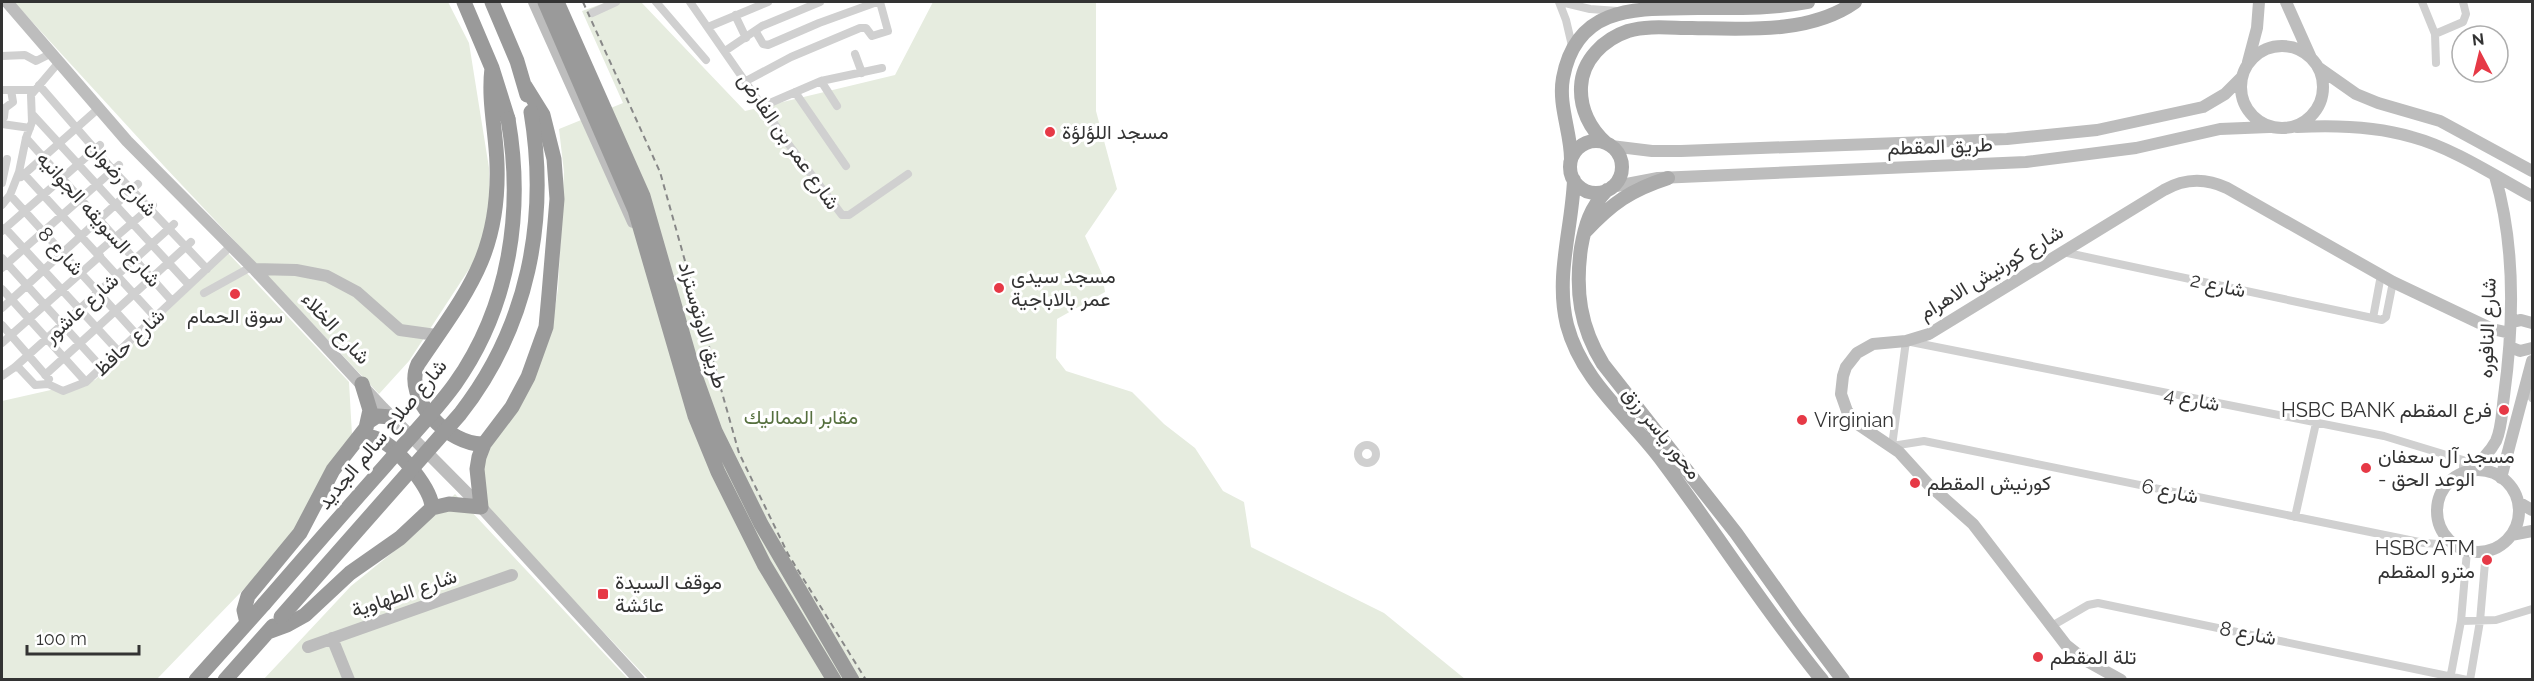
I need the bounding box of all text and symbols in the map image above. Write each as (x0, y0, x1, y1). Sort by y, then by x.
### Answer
north arrow (2450, 24, 2510, 84)
text: N (2471, 29, 2485, 50)
street label: شارع عمر بن الفارض (731, 68, 845, 215)
place label: مسجد اللؤلؤة (1062, 120, 1169, 145)
marker: مسجد اللؤلؤة (1043, 125, 1057, 139)
street label: طريق المقطم (1887, 132, 1993, 161)
street label: شارع رضوان (80, 135, 163, 222)
street label: شارع السويقه الجوانيه (30, 146, 166, 293)
street label: شارع كورنيش الاهرام (1914, 219, 2069, 326)
street label: شارع 8 (31, 222, 89, 282)
street label: طريق الاوتوستراد (672, 259, 733, 392)
place label: مسجد سيدى عمر بالاباجية (1011, 264, 1116, 312)
street label: شارع 2 (2188, 267, 2248, 304)
street label: شارع عاشور (38, 268, 125, 350)
street label: شارع النافوره (2473, 277, 2503, 379)
marker: مسجد سيدى عمر بالاباجية (992, 281, 1006, 295)
marker: سوق الحمام (228, 287, 242, 301)
street label: شارع الخلاء (295, 287, 375, 370)
street label: شارع حافظ (88, 303, 171, 382)
place label: سوق الحمام (187, 304, 283, 329)
street label: شارع صلاح سالم الجديد (312, 354, 453, 515)
street label: محور ياسر رزق (1617, 382, 1707, 485)
street label: شارع 4 (2162, 382, 2222, 418)
place label: HSBC BANK فرع المقطم (2281, 398, 2492, 424)
marker: HSBC BANK فرع المقطم (2497, 403, 2511, 417)
park label: مقابر المماليك (744, 405, 858, 430)
place label: Virginian (1814, 408, 1894, 432)
marker: Virginian (1795, 413, 1809, 427)
place label: مسجد آل سعفان - الوعد الحق (2378, 444, 2515, 492)
marker: مسجد آل سعفان - الوعد الحق (2359, 461, 2373, 475)
place label: كورنيش المقطم (1927, 471, 2051, 496)
street label: شارع 6 (2139, 473, 2201, 511)
marker: كورنيش المقطم (1908, 476, 1922, 490)
place label: HSBC ATM مترو المقطم (2375, 536, 2475, 584)
marker: HSBC ATM مترو المقطم (2480, 553, 2494, 567)
street label: شارع الطهاوية (348, 564, 461, 624)
place label: موقف السيدة عائشة (615, 570, 722, 617)
marker: موقف السيدة عائشة (596, 587, 610, 601)
street label: شارع 8 (2217, 616, 2278, 652)
scale bar (27, 618, 140, 656)
text: 100 m (36, 628, 87, 649)
place label: تلة المقطم (2050, 645, 2136, 670)
marker: تلة المقطم (2031, 650, 2045, 664)

